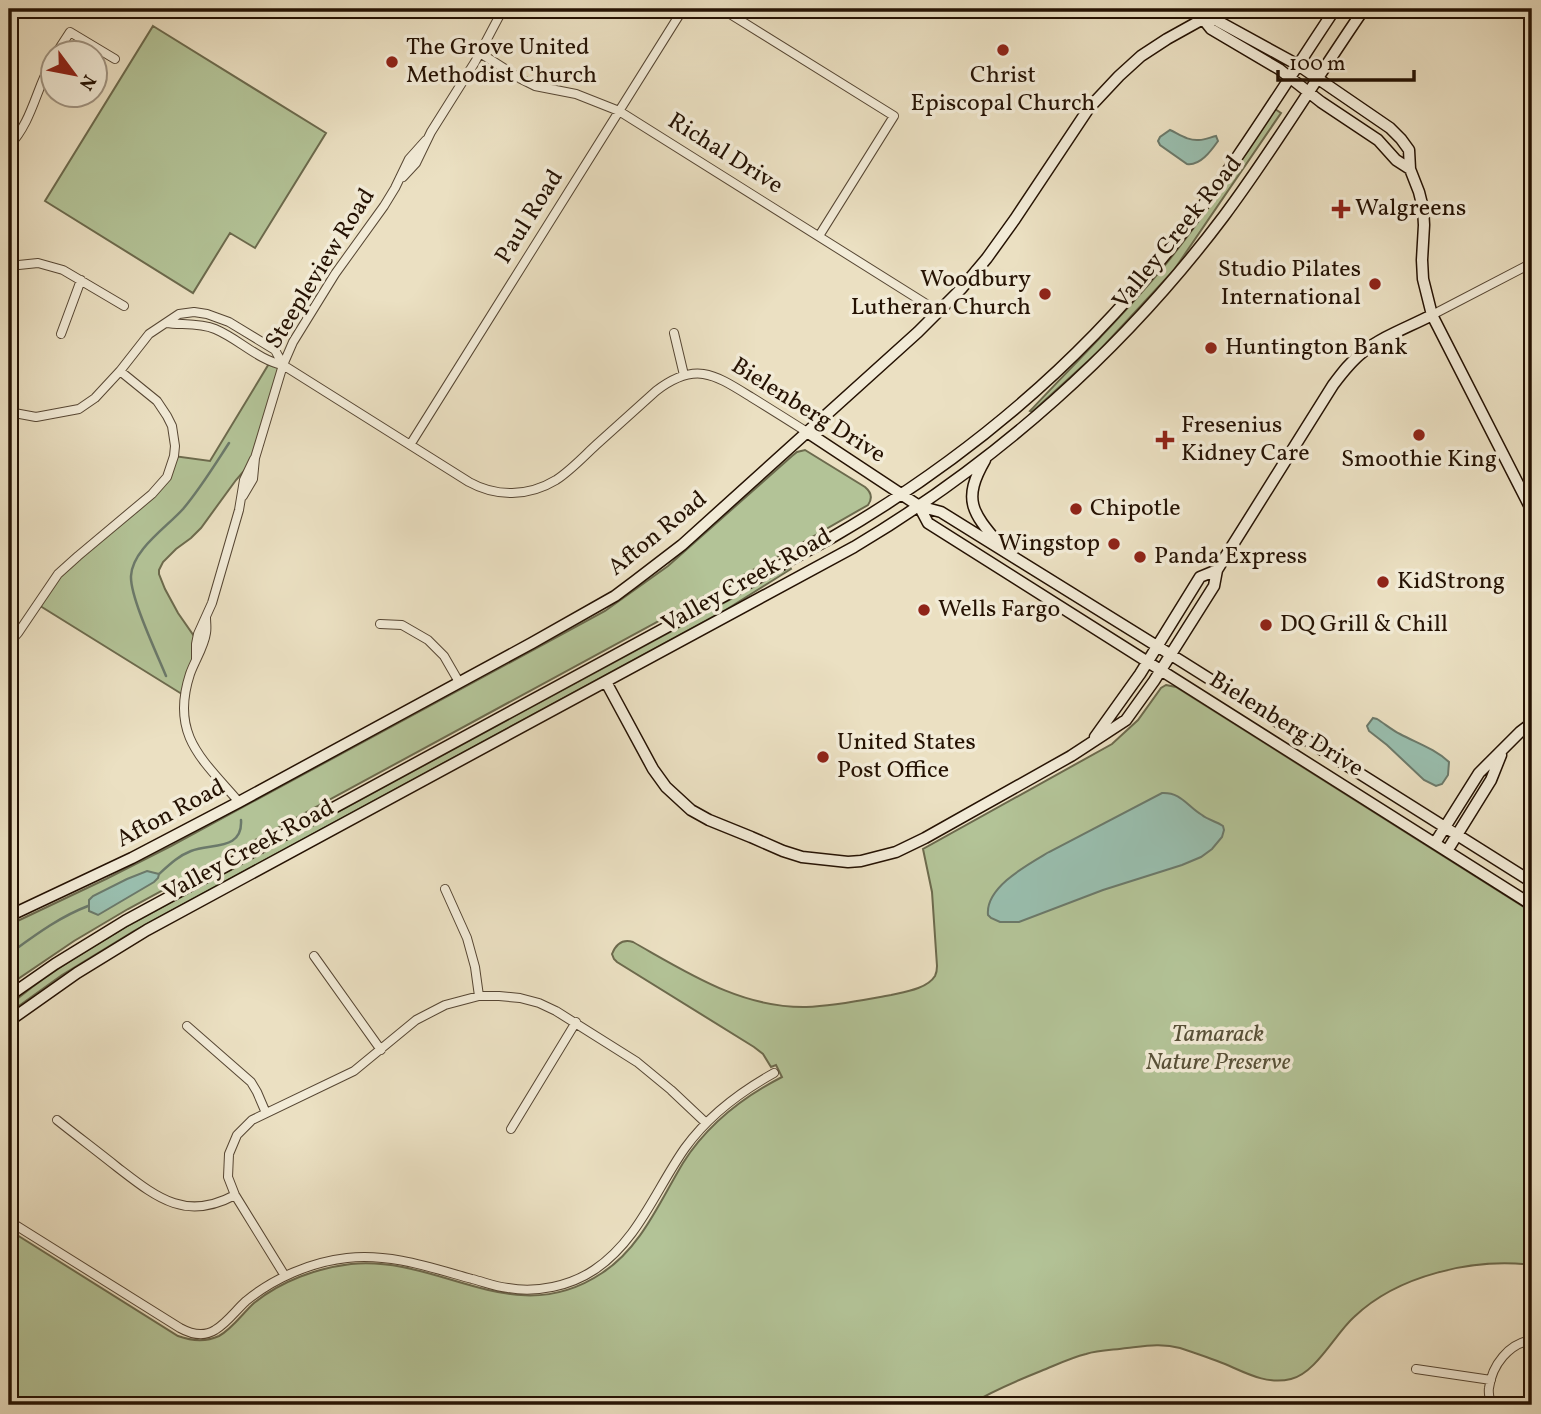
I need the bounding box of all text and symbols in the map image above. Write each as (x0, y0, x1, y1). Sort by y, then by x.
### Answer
place label: The Grove United Methodist Church (406, 31, 597, 93)
north arrow (38, 38, 108, 108)
scale bar (1278, 38, 1415, 82)
marker: Christ Episcopal Church (995, 42, 1011, 58)
text: 100 m (1289, 50, 1346, 79)
marker: The Grove United Methodist Church (384, 54, 400, 70)
place label: Christ Episcopal Church (911, 59, 1095, 121)
text: N (72, 69, 101, 95)
street label: Richal Drive (661, 105, 789, 203)
street label: Valley Creek Road (1105, 149, 1251, 317)
street label: Paul Road (488, 163, 572, 271)
street label: Steepleview Road (258, 182, 384, 356)
place label: Walgreens (1355, 192, 1466, 226)
marker: Walgreens (1333, 201, 1349, 217)
place label: Studio Pilates International (1218, 253, 1361, 315)
place label: Woodbury Lutheran Church (851, 263, 1031, 325)
marker: Studio Pilates International (1367, 276, 1383, 292)
marker: Woodbury Lutheran Church (1037, 286, 1053, 302)
place label: Huntington Bank (1225, 331, 1408, 365)
marker: Huntington Bank (1203, 340, 1219, 356)
street label: Bielenberg Drive (724, 350, 892, 472)
place label: Fresenius Kidney Care (1181, 409, 1310, 471)
marker: Smoothie King (1411, 427, 1427, 443)
marker: Fresenius Kidney Care (1155, 430, 1175, 450)
place label: Smoothie King (1341, 443, 1497, 477)
street label: Afton Road (601, 483, 715, 585)
place label: Chipotle (1090, 492, 1181, 526)
marker: Chipotle (1068, 501, 1084, 517)
street label: Valley Creek Road (656, 520, 838, 642)
place label: Wingstop (998, 527, 1100, 561)
marker: Wingstop (1106, 536, 1122, 552)
place label: Panda Express (1154, 540, 1307, 574)
marker: Panda Express (1132, 549, 1148, 565)
place label: KidStrong (1397, 565, 1505, 599)
marker: KidStrong (1375, 574, 1391, 590)
place label: Wells Fargo (938, 593, 1060, 627)
marker: Wells Fargo (916, 602, 932, 618)
place label: DQ Grill & Chill (1280, 608, 1448, 642)
marker: DQ Grill & Chill (1258, 617, 1274, 633)
street label: Bielenberg Drive (1202, 664, 1370, 786)
place label: United States Post Office (837, 726, 976, 788)
marker: United States Post Office (815, 749, 831, 765)
street label: Afton Road (110, 771, 232, 857)
street label: Valley Creek Road (157, 792, 341, 910)
park label: Tamarack Nature Preserve (1145, 1018, 1291, 1080)

